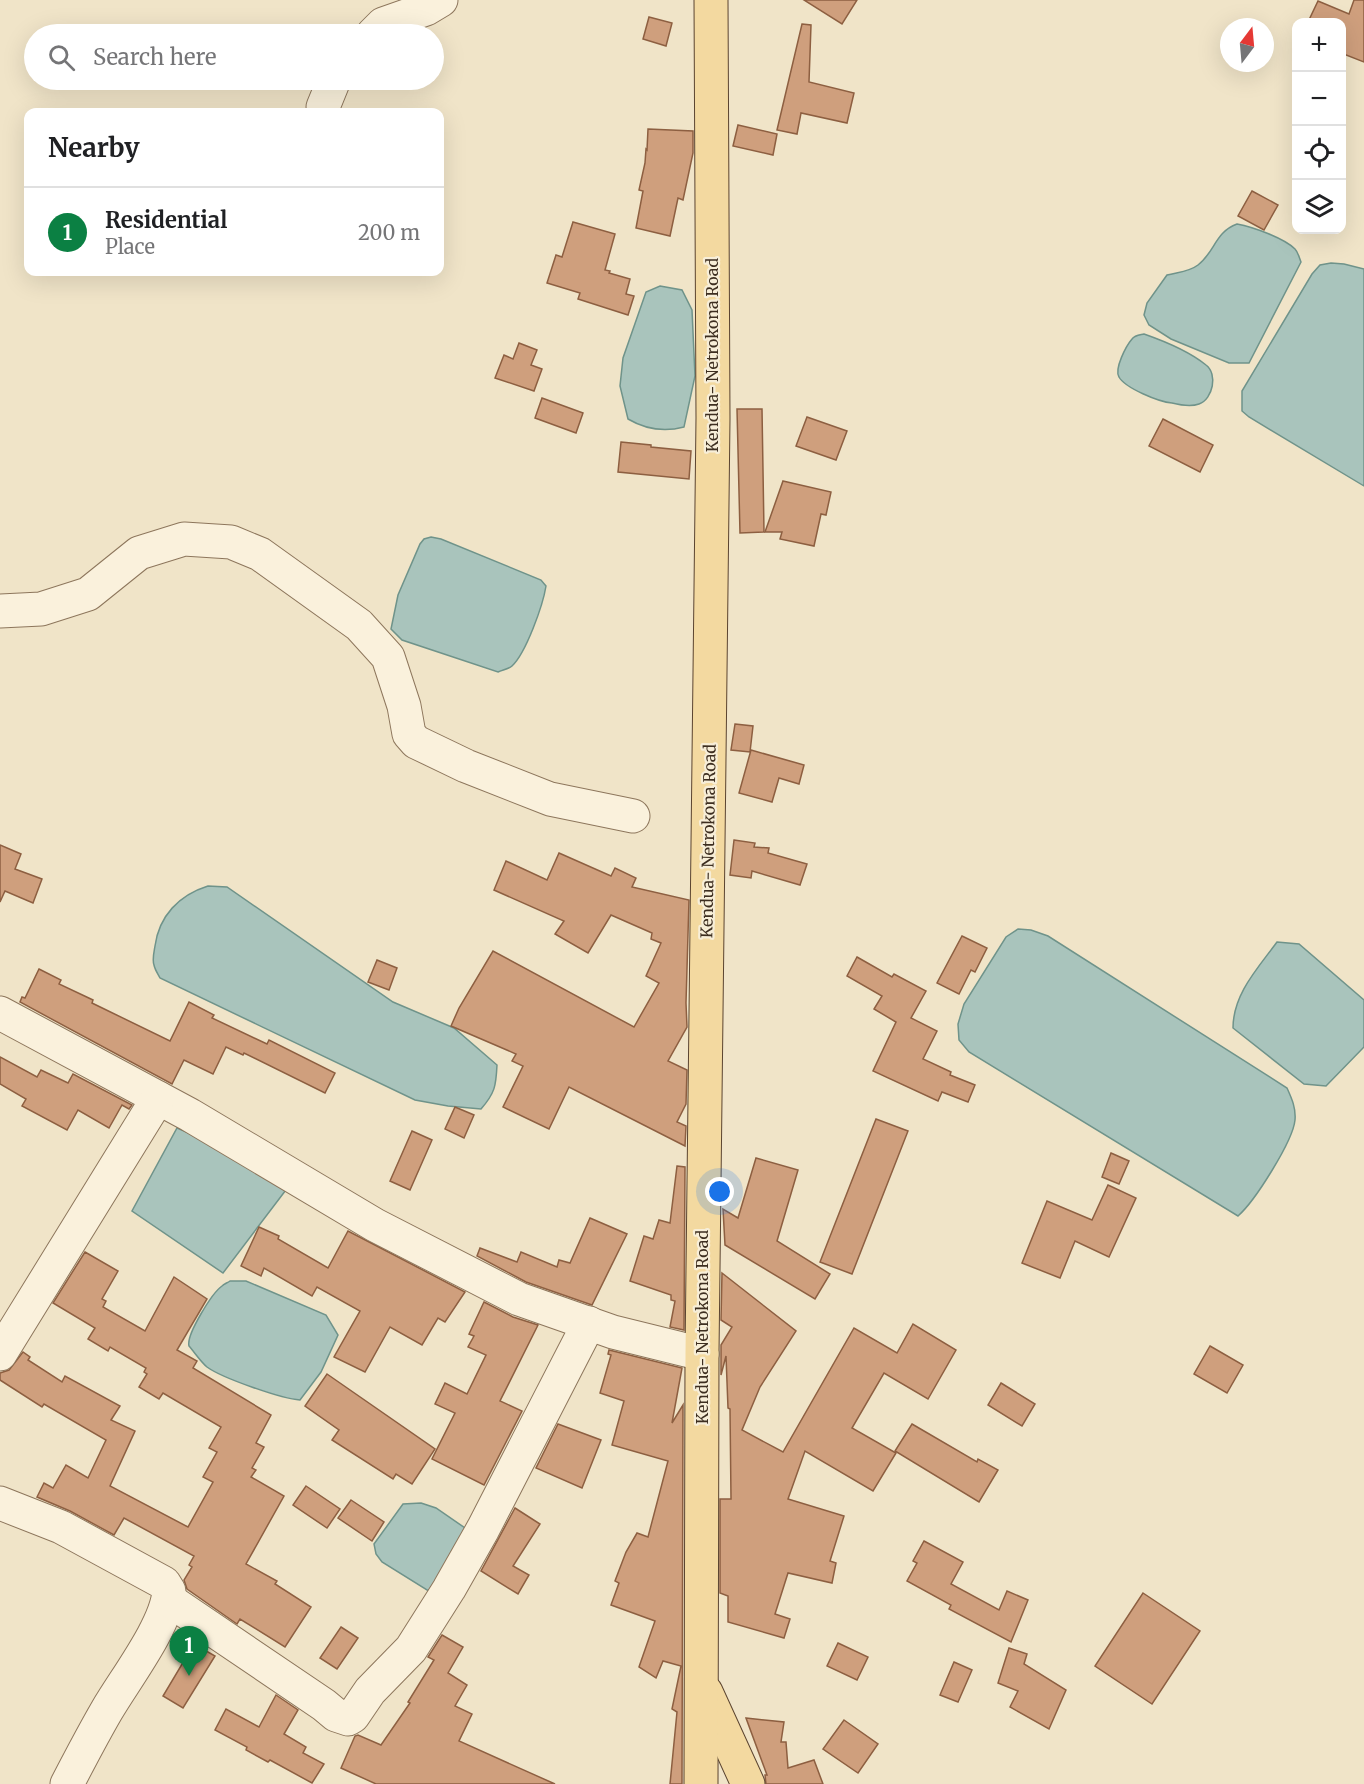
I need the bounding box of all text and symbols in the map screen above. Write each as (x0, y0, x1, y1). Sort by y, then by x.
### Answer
north arrow (1220, 18, 1274, 72)
map controls (1292, 18, 1346, 234)
button: + (1292, 18, 1346, 72)
search box (24, 24, 444, 90)
icon: search (45, 41, 78, 74)
text: Search here (93, 43, 216, 71)
button: − (1292, 72, 1346, 126)
button: locate (1292, 126, 1346, 180)
text: Nearby (48, 131, 140, 164)
button: layers (1292, 180, 1346, 234)
text: Residential (105, 206, 227, 234)
text: 1 (63, 220, 72, 245)
text: 200 m (358, 220, 420, 245)
text: Place (105, 234, 155, 259)
street label: Kendua- Netrokona Road (702, 258, 722, 452)
street label: Kendua- Netrokona Road (696, 743, 720, 938)
your location (705, 1177, 734, 1206)
street label: Kendua- Netrokona Road (692, 1230, 712, 1424)
pin: 1 (170, 1626, 208, 1676)

